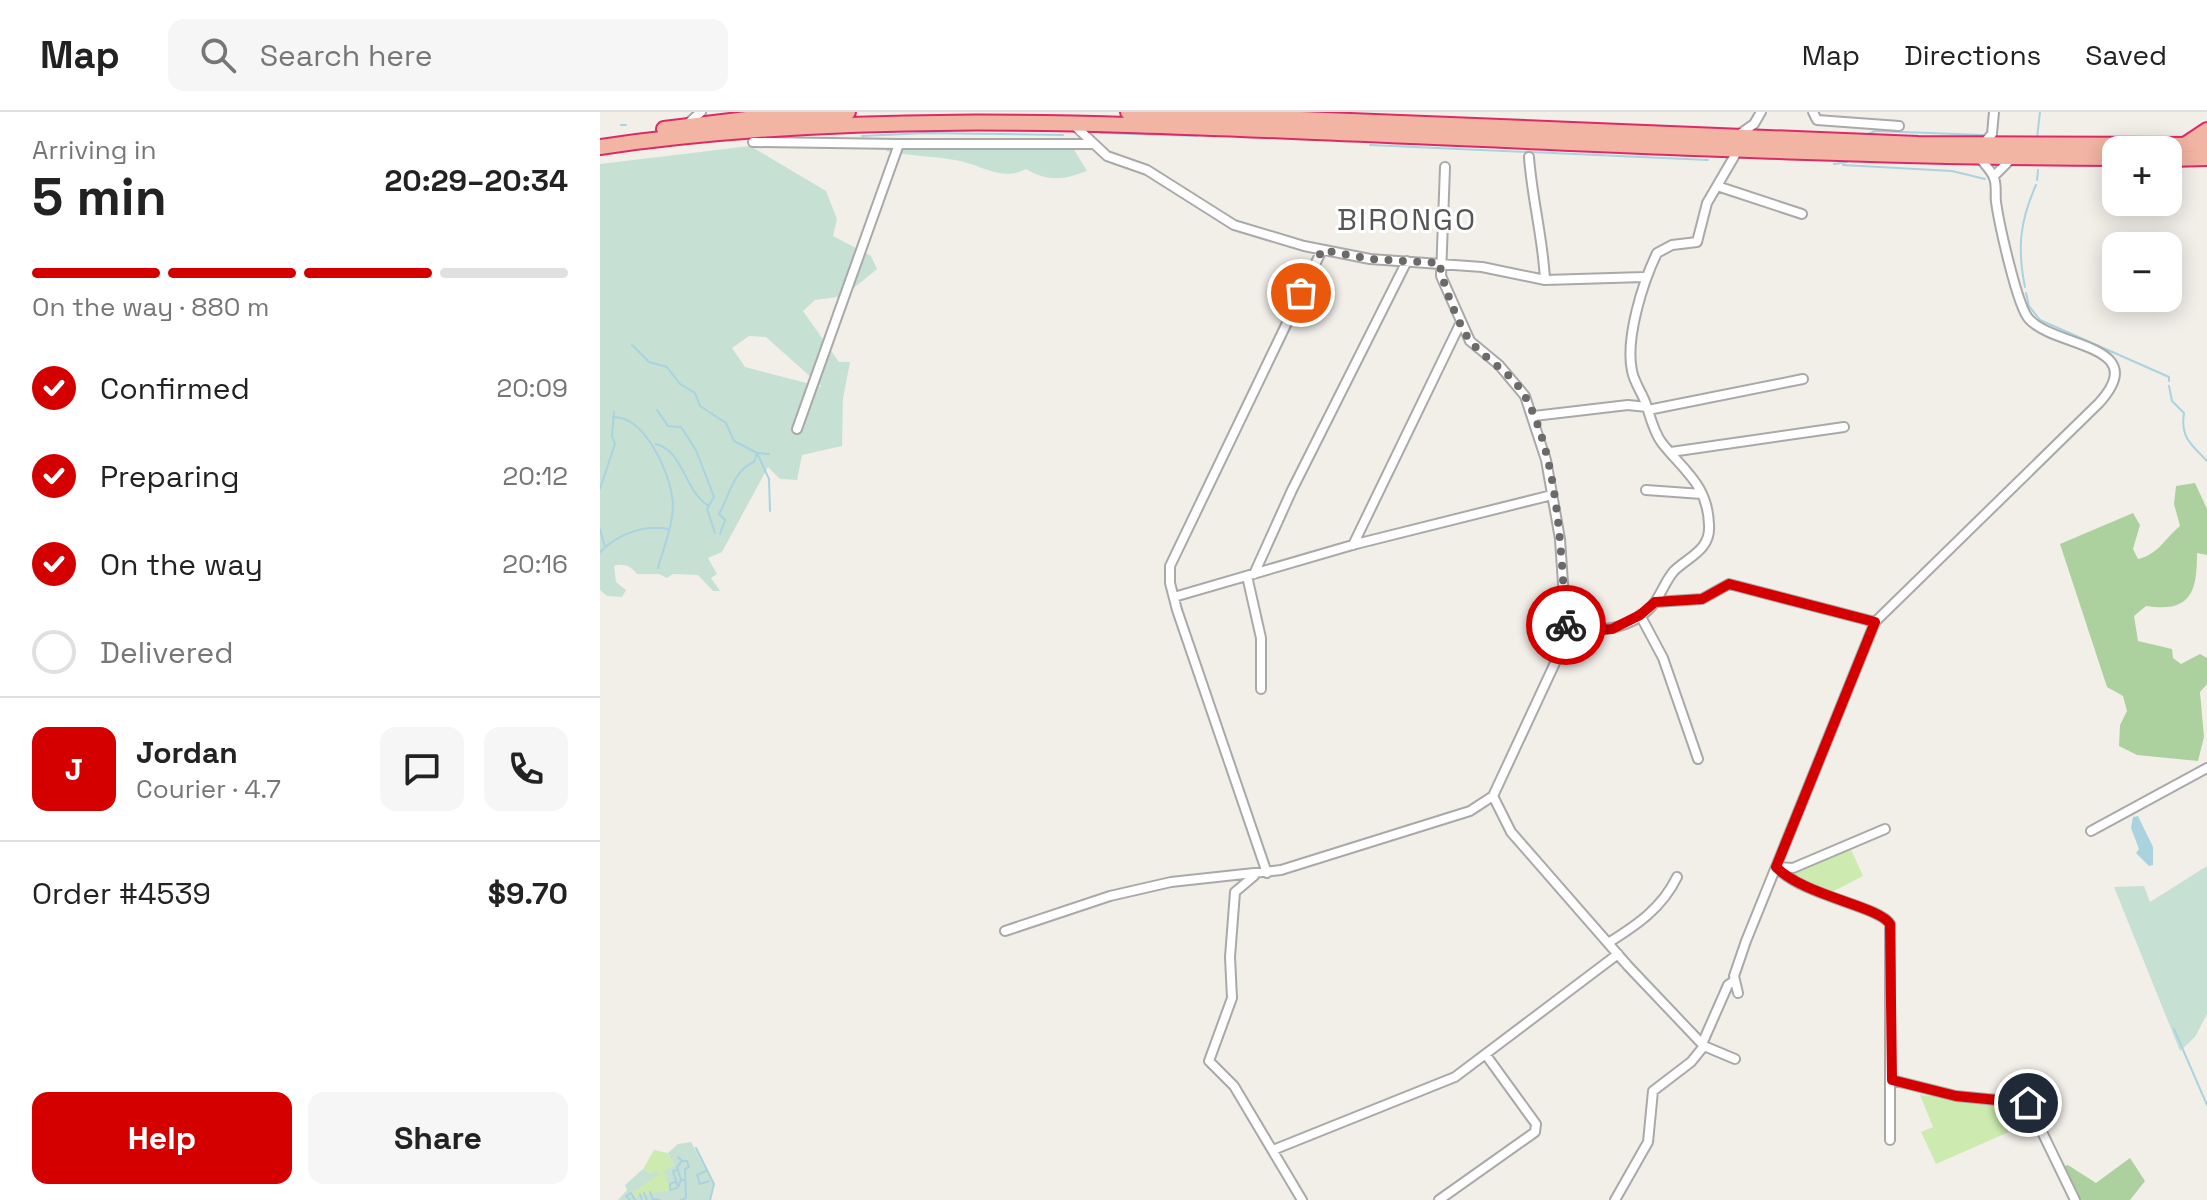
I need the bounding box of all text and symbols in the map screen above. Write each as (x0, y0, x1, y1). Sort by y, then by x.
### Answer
search box (168, 19, 728, 91)
text: Map (40, 31, 120, 79)
icon: search (196, 33, 240, 77)
text: Search here (260, 36, 433, 75)
text: Map (1802, 37, 1860, 73)
text: Directions (1904, 37, 2041, 73)
text: Saved (2085, 37, 2167, 73)
text: Arriving in (32, 133, 156, 167)
map controls (2102, 136, 2182, 312)
button: + (2102, 136, 2182, 216)
text: 20:29–20:34 (385, 161, 568, 200)
text: 5 min (32, 164, 167, 230)
district label: BIRONGO (1337, 200, 1477, 239)
button: − (2102, 232, 2182, 312)
pin (1267, 259, 1335, 327)
icon: bag (1279, 271, 1323, 315)
text: On the way · 880 m (32, 290, 269, 324)
icon: check (32, 366, 76, 410)
text: Confirmed (100, 369, 250, 408)
text: 20:09 (496, 371, 568, 405)
icon: check (32, 454, 76, 498)
text: Preparing (100, 457, 239, 496)
text: 20:12 (503, 459, 568, 493)
icon: check (32, 542, 76, 586)
text: On the way (100, 545, 263, 584)
text: 20:16 (502, 547, 568, 581)
courier (1526, 585, 1606, 665)
icon: bike (1544, 603, 1588, 647)
text: Delivered (100, 633, 234, 672)
button: chat (380, 727, 464, 811)
button: phone (484, 727, 568, 811)
text: Jordan (136, 733, 238, 772)
text: J (65, 750, 83, 789)
text: Courier · 4.7 (136, 772, 281, 806)
text: Order #4539 (32, 874, 211, 913)
text: $9.70 (488, 874, 568, 913)
pin (1994, 1069, 2062, 1137)
icon: home (2006, 1081, 2050, 1125)
button: Help (32, 1092, 292, 1184)
button: Share (308, 1092, 568, 1184)

